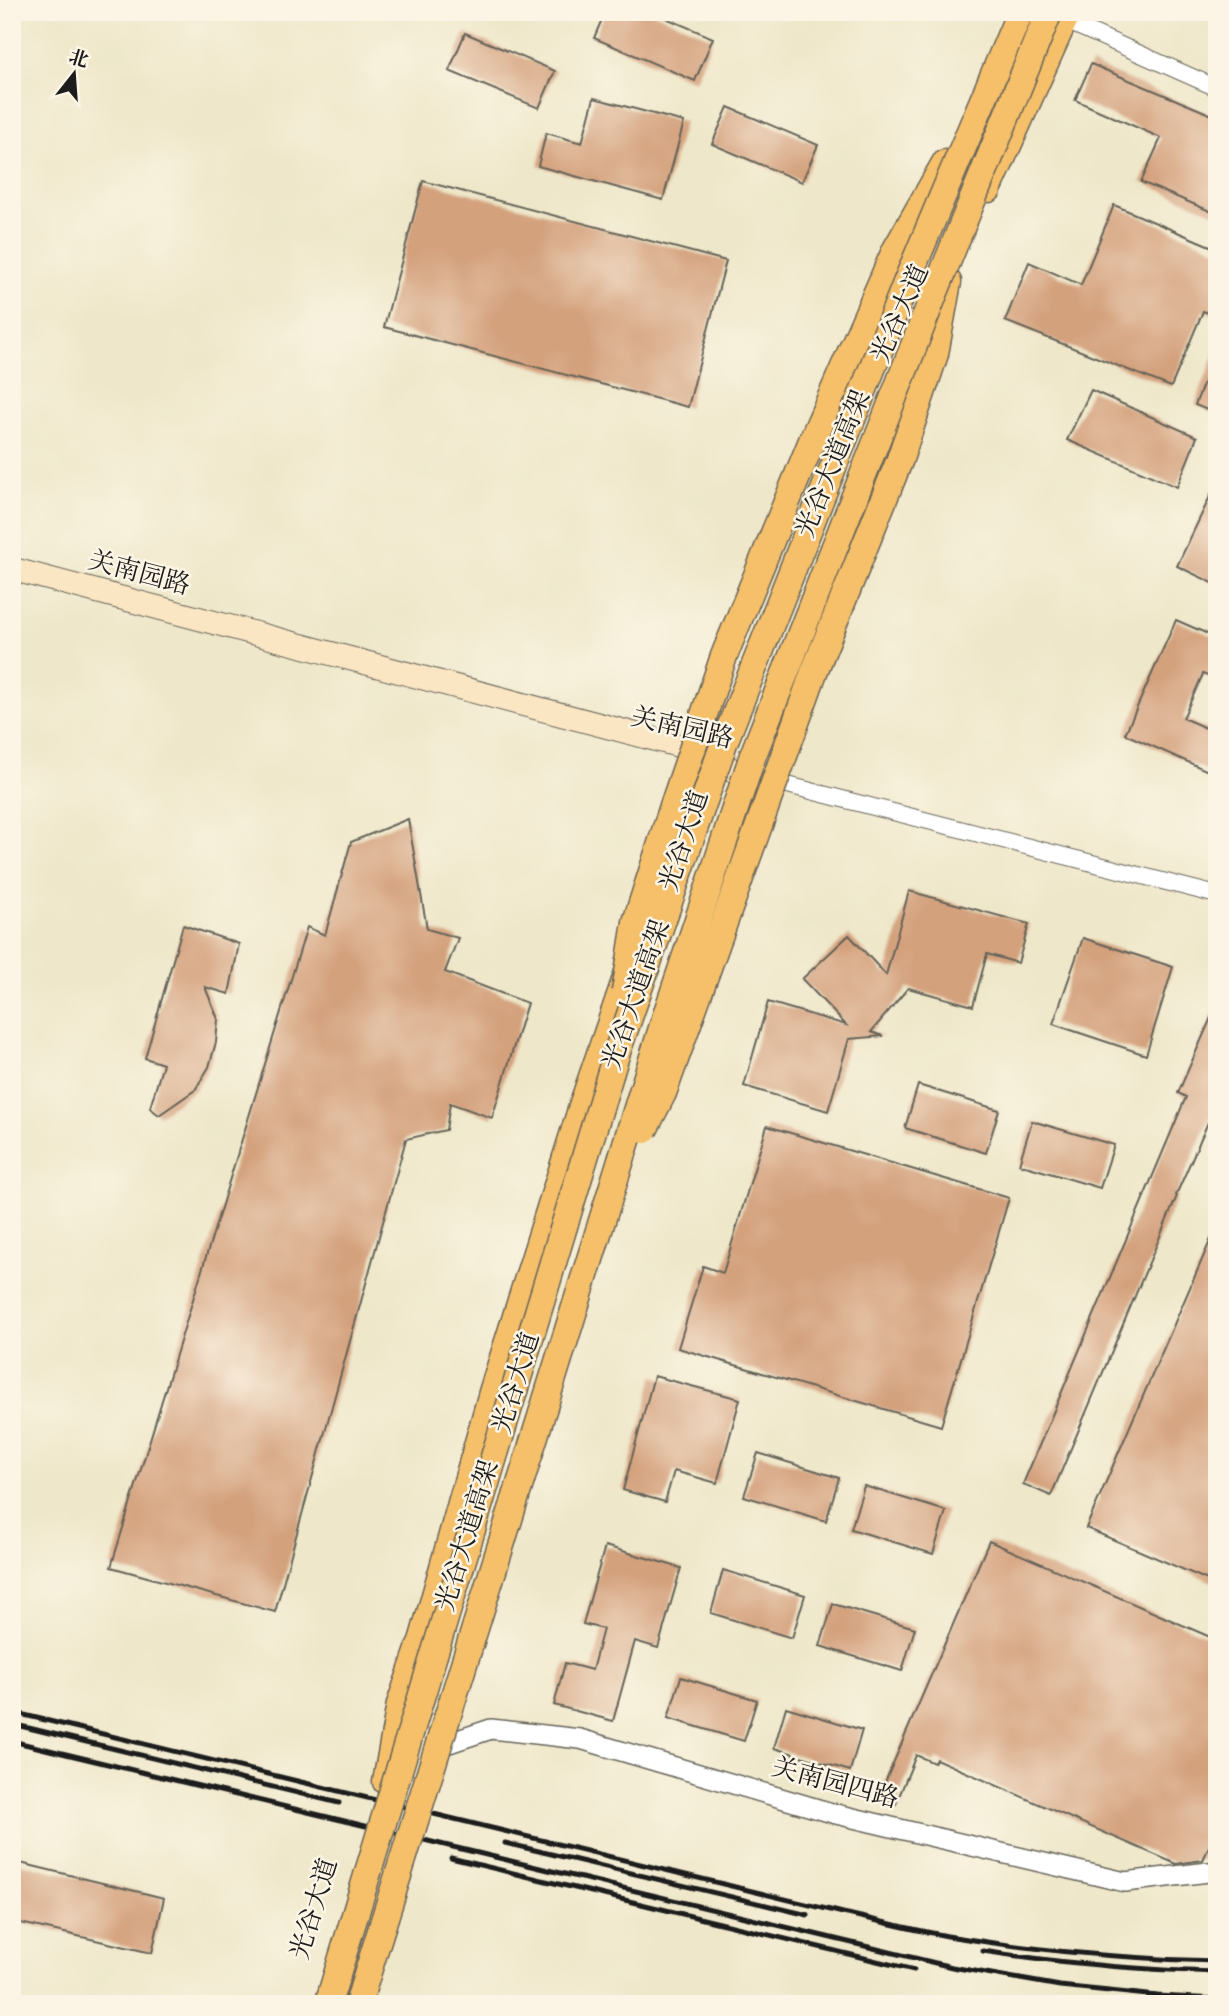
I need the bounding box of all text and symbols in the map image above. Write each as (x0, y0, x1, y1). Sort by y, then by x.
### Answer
north arrow (38, 38, 108, 108)
text: 北 (65, 44, 91, 75)
street label: 光谷大道 (863, 259, 939, 369)
street label: 光谷大道高架 (788, 385, 880, 543)
street label: 关南园路 (84, 543, 194, 605)
street label: 关南园路 (627, 700, 737, 758)
street label: 光谷大道 (652, 786, 718, 896)
street label: 光谷大道高架 (595, 915, 679, 1075)
street label: 光谷大道 (485, 1328, 549, 1438)
street label: 光谷大道高架 (428, 1456, 508, 1616)
street label: 关南园四路 (768, 1750, 902, 1818)
street label: 光谷大道 (283, 1854, 347, 1964)

